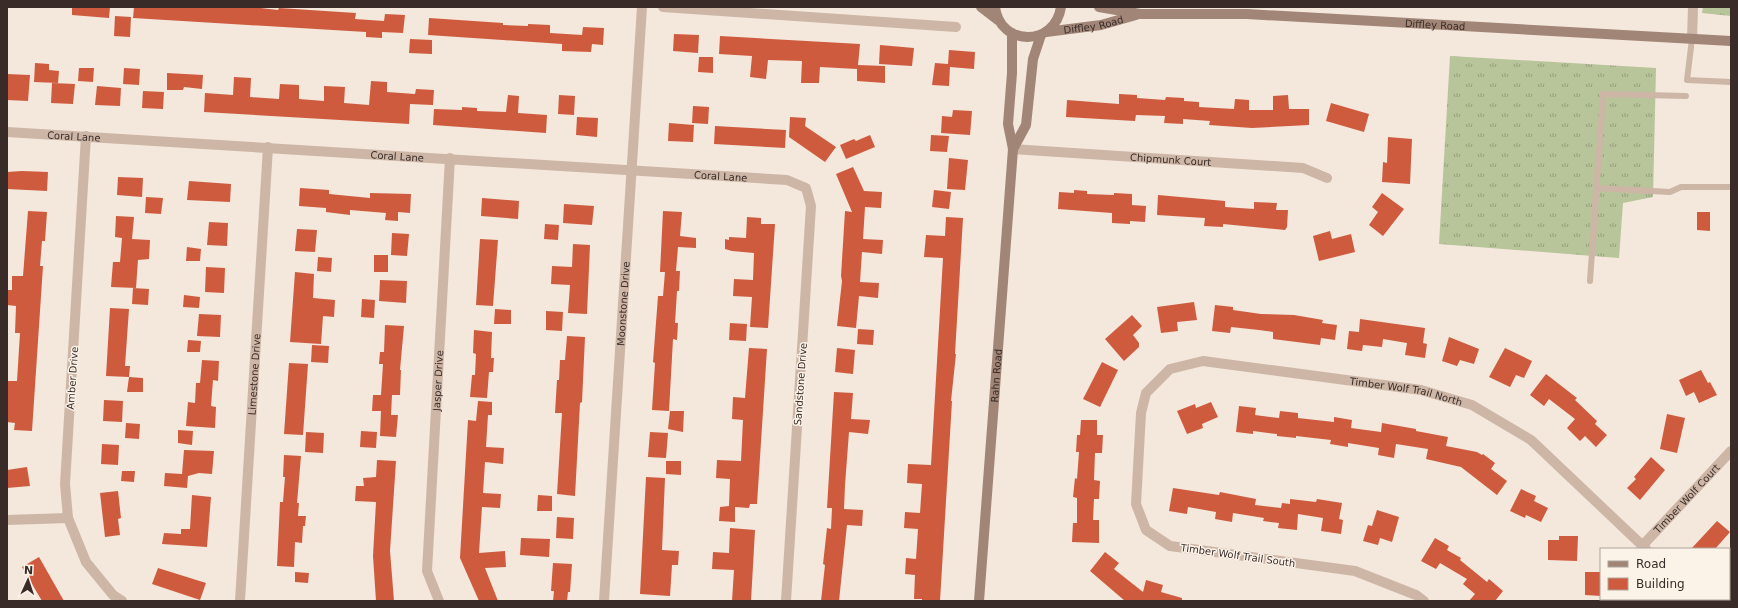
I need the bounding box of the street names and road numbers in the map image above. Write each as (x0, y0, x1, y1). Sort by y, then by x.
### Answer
street label: Diffley Road (1063, 14, 1125, 36)
street label: Diffley Road (1405, 18, 1466, 32)
street label: Coral Lane (47, 129, 101, 144)
street label: Coral Lane (370, 149, 424, 164)
street label: Chipmunk Court (1130, 152, 1212, 168)
street label: Coral Lane (694, 169, 748, 184)
street label: Moonstone Drive (615, 261, 632, 346)
street label: Limestone Drive (246, 333, 262, 416)
street label: Sandstone Drive (792, 342, 809, 426)
street label: Amber Drive (65, 346, 80, 410)
street label: Rahn Road (989, 348, 1004, 403)
street label: Jasper Drive (431, 350, 445, 412)
street label: Timber Wolf Trail North (1348, 375, 1464, 408)
street label: Timber Wolf Court (1651, 462, 1722, 536)
street label: Timber Wolf Trail South (1179, 542, 1296, 569)

